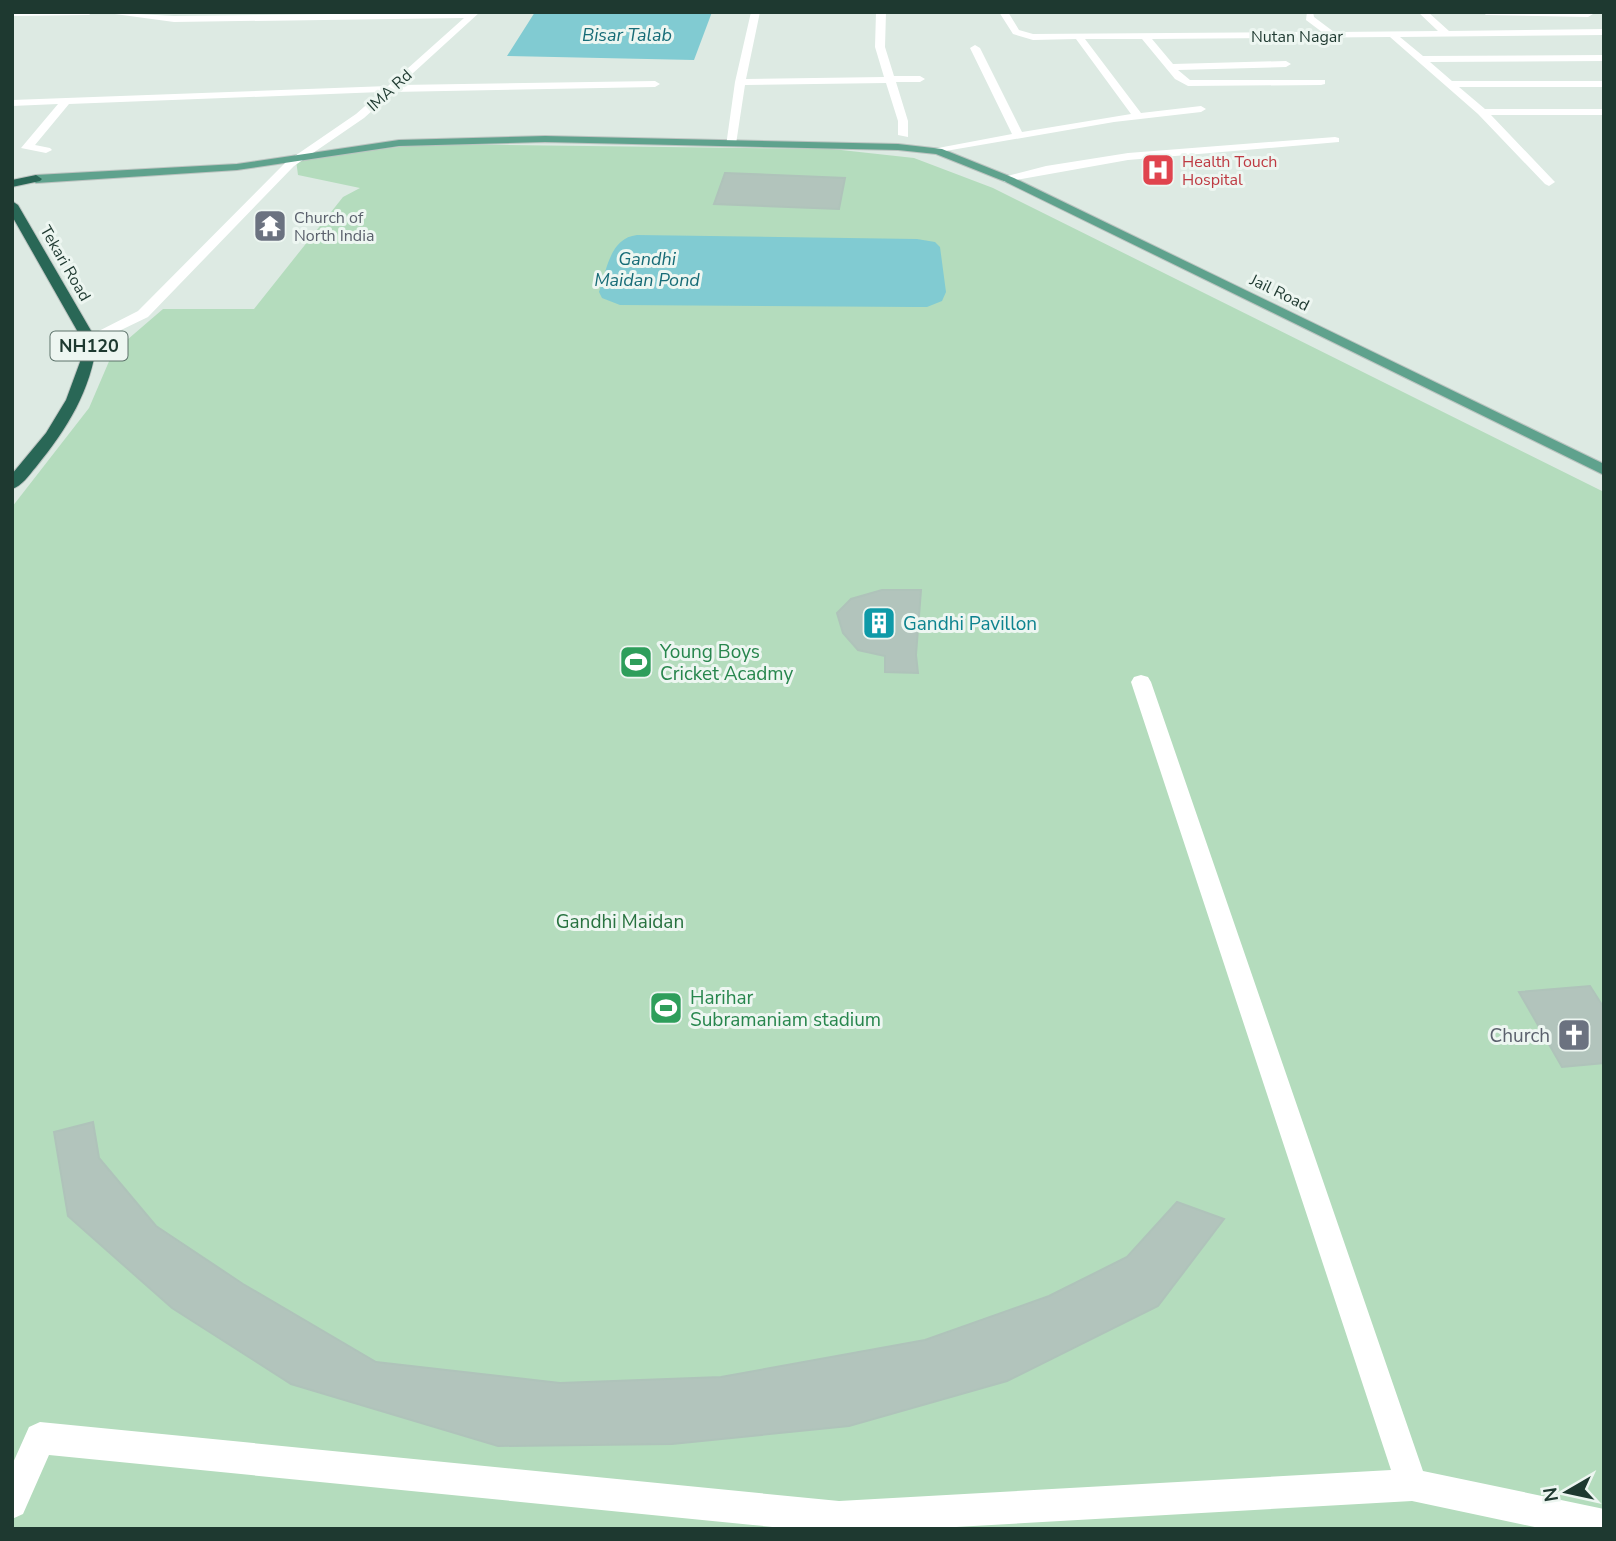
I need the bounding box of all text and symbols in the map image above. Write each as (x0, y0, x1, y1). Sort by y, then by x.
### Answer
water label: Bisar Talab (582, 23, 672, 47)
street label: Nutan Nagar (1251, 26, 1343, 48)
street label: IMA Rd (362, 65, 417, 117)
hospital icon: Health Touch Hospital (1139, 151, 1177, 189)
place label: Health Touch Hospital (1182, 151, 1277, 191)
temple icon: Church of North India (251, 207, 289, 245)
place label: Church of North India (294, 207, 374, 247)
street label: Tekari Road (35, 222, 96, 305)
water label: Gandhi Maidan Pond (594, 247, 700, 292)
street label: Jail Road (1245, 269, 1313, 317)
road number: NH120 (50, 332, 128, 360)
building icon: Gandhi Pavillon (860, 604, 898, 642)
place label: Gandhi Pavillon (903, 611, 1037, 637)
place label: Young Boys Cricket Acadmy (659, 639, 793, 687)
sports icon: Young Boys Cricket Acadmy (617, 643, 655, 681)
park label: Gandhi Maidan (556, 909, 684, 935)
place label: Harihar Subramaniam stadium (690, 985, 881, 1033)
sports icon: Harihar Subramaniam stadium (647, 989, 685, 1027)
church icon: Church (1555, 1016, 1593, 1054)
place label: Church (1489, 1023, 1550, 1049)
north arrow (1532, 1457, 1602, 1527)
text: N (1537, 1485, 1565, 1504)

